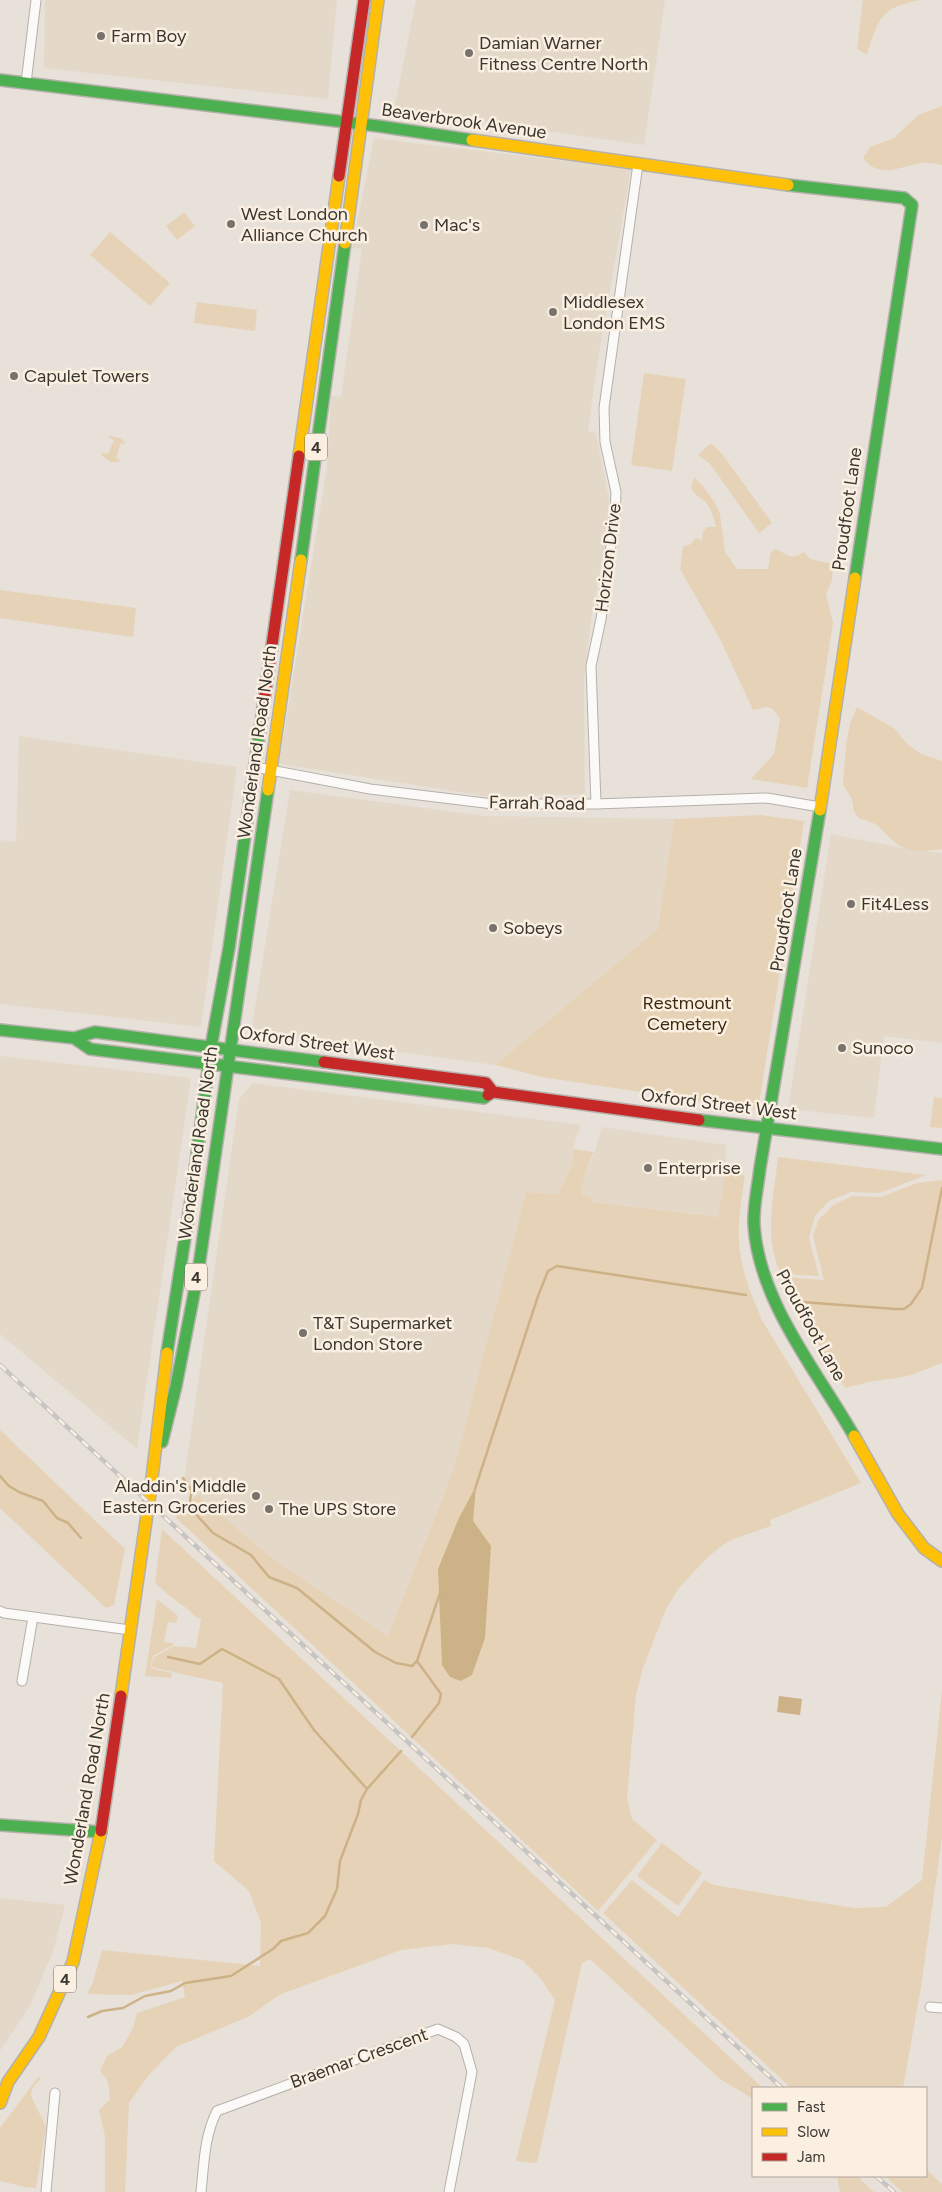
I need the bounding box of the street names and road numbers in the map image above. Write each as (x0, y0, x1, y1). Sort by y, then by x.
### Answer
street label: Beaverbrook Avenue (380, 99, 548, 144)
road number: 4 (305, 434, 327, 461)
street label: Proudfoot Lane (827, 446, 867, 572)
street label: Horizon Drive (590, 502, 626, 614)
street label: Wonderland Road North (233, 644, 281, 840)
street label: Farrah Road (489, 791, 585, 815)
street label: Proudfoot Lane (765, 847, 807, 973)
street label: Oxford Street West (238, 1021, 396, 1065)
street label: Wonderland Road North (174, 1045, 222, 1241)
street label: Oxford Street West (640, 1084, 798, 1125)
road number: 4 (185, 1264, 207, 1290)
street label: Proudfoot Lane (771, 1265, 851, 1385)
street label: Wonderland Road North (59, 1691, 115, 1887)
road number: 4 (54, 1966, 76, 1992)
street label: Braemar Crescent (287, 2023, 431, 2093)

